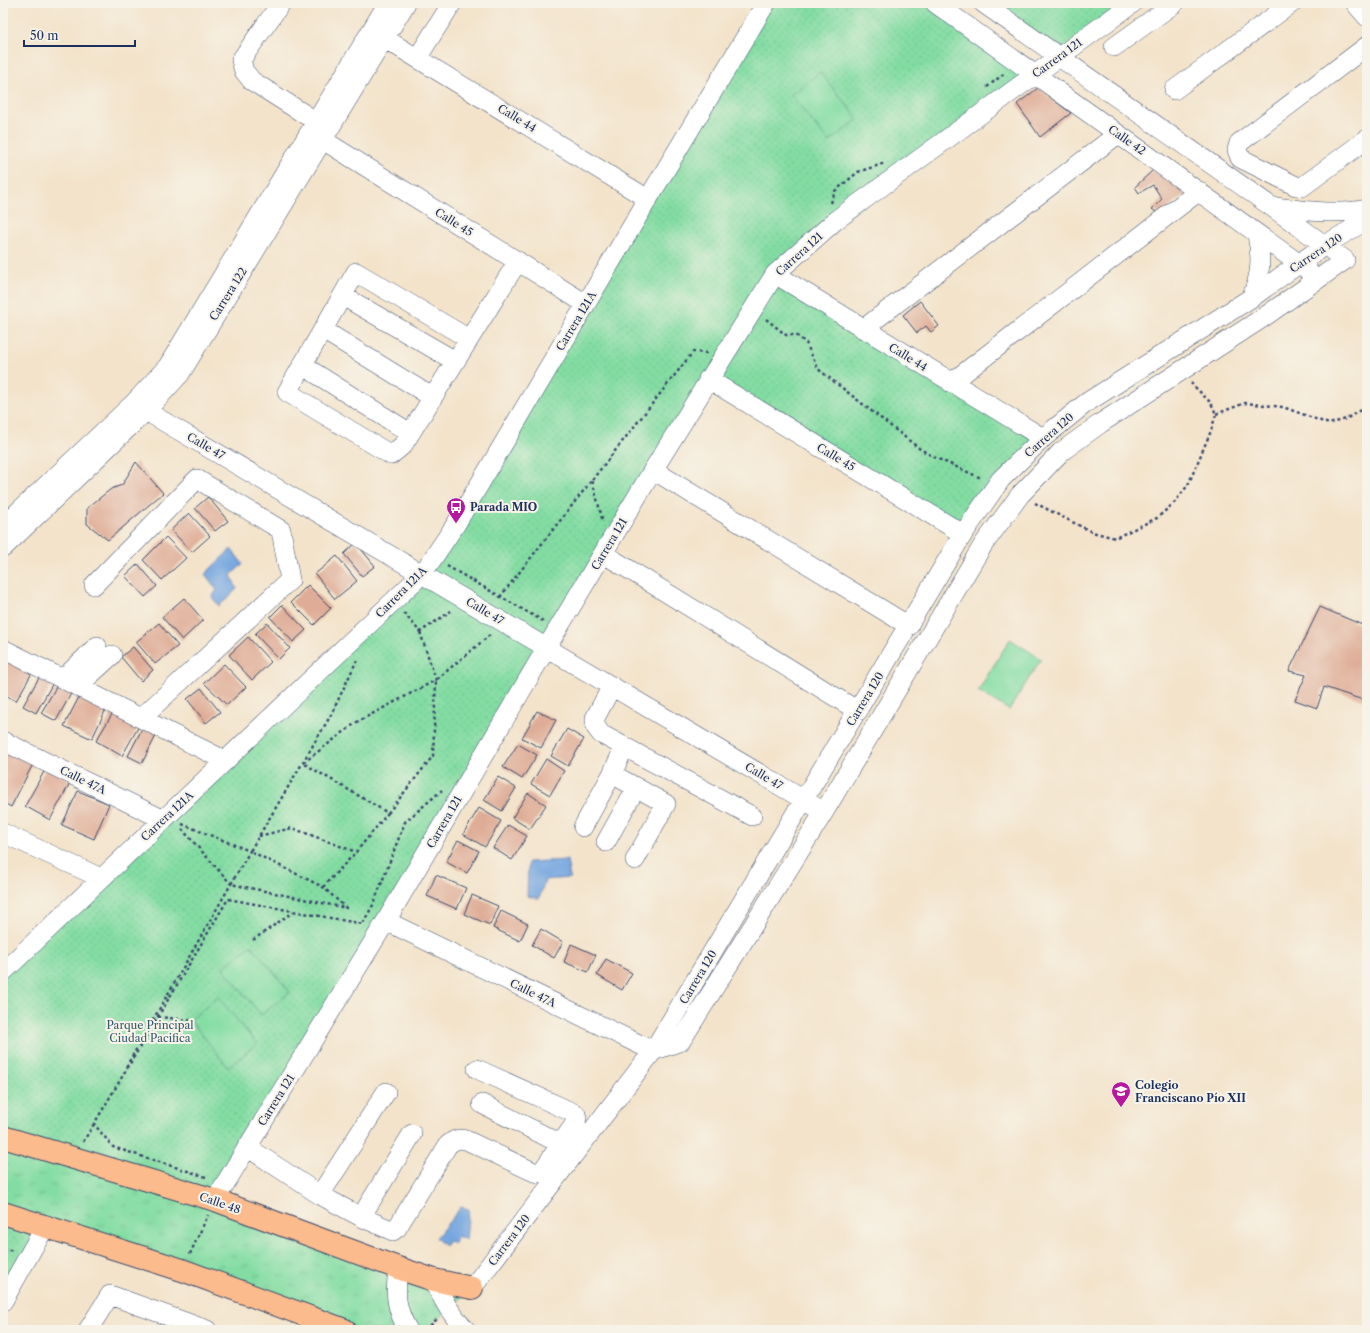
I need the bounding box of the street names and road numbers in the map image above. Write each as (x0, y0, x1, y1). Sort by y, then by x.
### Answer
street label: Carrera 121 (1029, 35, 1085, 81)
street label: Calle 44 (495, 101, 539, 135)
street label: Calle 42 (1106, 122, 1148, 158)
street label: Calle 45 (432, 205, 476, 239)
street label: Carrera 121 (773, 229, 826, 279)
street label: Carrera 120 (1287, 230, 1345, 276)
street label: Carrera 122 (206, 265, 250, 323)
street label: Carrera 121A (553, 288, 600, 353)
street label: Calle 44 (886, 340, 930, 374)
street label: Carrera 120 (1022, 410, 1077, 460)
street label: Calle 47 (184, 430, 228, 463)
street label: Calle 45 (814, 440, 858, 474)
street label: Carrera 121 (588, 515, 630, 573)
street label: Carrera 121A (372, 563, 430, 621)
street label: Calle 47 (464, 594, 507, 628)
street label: Carrera 120 (843, 669, 887, 729)
street label: Calle 47 (743, 759, 786, 793)
street label: Calle 47A (58, 763, 109, 798)
street label: Carrera 121A (138, 787, 197, 844)
street label: Carrera 121 (423, 793, 465, 851)
street label: Carrera 120 (676, 947, 720, 1007)
street label: Calle 47A (508, 976, 559, 1011)
street label: Carrera 121 (255, 1071, 298, 1128)
street label: Calle 48 (197, 1189, 243, 1217)
street label: Carrera 120 (485, 1212, 533, 1268)

